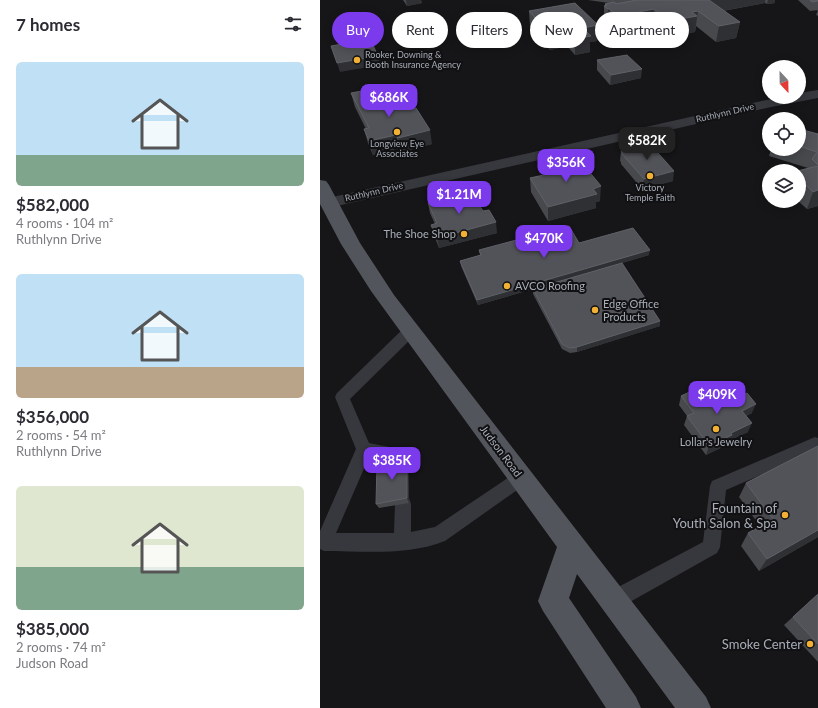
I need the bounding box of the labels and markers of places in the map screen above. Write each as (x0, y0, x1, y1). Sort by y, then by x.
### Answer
place label: Rooker, Downing & Booth Insurance Agency (365, 49, 461, 70)
marker: Rooker, Downing & Booth Insurance Agency (352, 55, 362, 65)
pin: $686K (361, 84, 417, 118)
marker: Longview Eye Associates (392, 127, 402, 137)
pin: $582K (619, 127, 675, 161)
place label: Longview Eye Associates (370, 138, 424, 159)
pin: $356K (538, 149, 594, 183)
marker: Victory Temple Faith (645, 171, 655, 181)
pin: $1.21M (426, 181, 492, 215)
place label: Victory Temple Faith (625, 182, 675, 203)
pin: $470K (516, 225, 572, 259)
place label: The Shoe Shop (384, 227, 456, 240)
marker: The Shoe Shop (459, 229, 469, 239)
place label: AVCO Roofing (515, 279, 585, 292)
marker: AVCO Roofing (502, 281, 512, 291)
place label: Edge Office Products (603, 297, 659, 323)
marker: Edge Office Products (590, 305, 600, 315)
pin: $409K (689, 381, 745, 415)
marker: Lollar's Jewelry (711, 424, 721, 434)
place label: Lollar's Jewelry (680, 435, 753, 448)
pin: $385K (364, 447, 420, 481)
place label: Fountain of Youth Salon & Spa (673, 500, 777, 531)
marker: Fountain of Youth Salon & Spa (780, 510, 790, 520)
place label: Smoke Center (722, 636, 802, 652)
marker: Smoke Center (805, 639, 815, 649)

